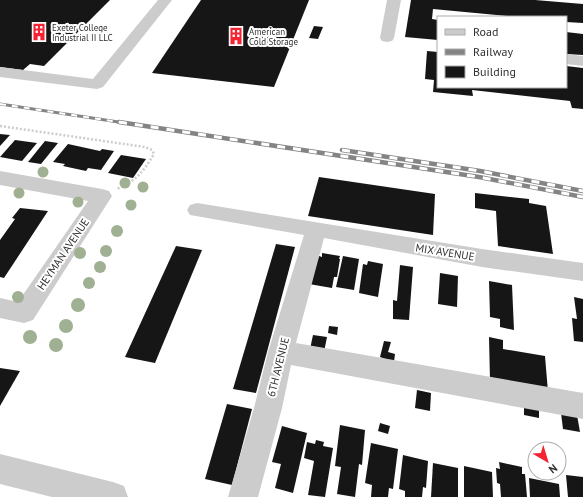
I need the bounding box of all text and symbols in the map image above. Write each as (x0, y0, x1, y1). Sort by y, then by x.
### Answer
legend (437, 16, 567, 88)
building icon: Exeter College Industrial II LLC (29, 22, 49, 42)
place label: Exeter College Industrial II LLC (52, 22, 113, 43)
text: Road (473, 24, 498, 39)
building icon: American Cold Storage (226, 26, 246, 46)
place label: American Cold Storage (249, 26, 298, 47)
text: Railway (473, 44, 513, 59)
text: Building (473, 64, 516, 79)
street label: HEYMAN AVENUE (34, 216, 92, 292)
street label: MIX AVENUE (415, 240, 476, 264)
street label: 6TH AVENUE (264, 336, 292, 398)
north arrow (527, 441, 567, 481)
text: N (546, 461, 560, 477)

